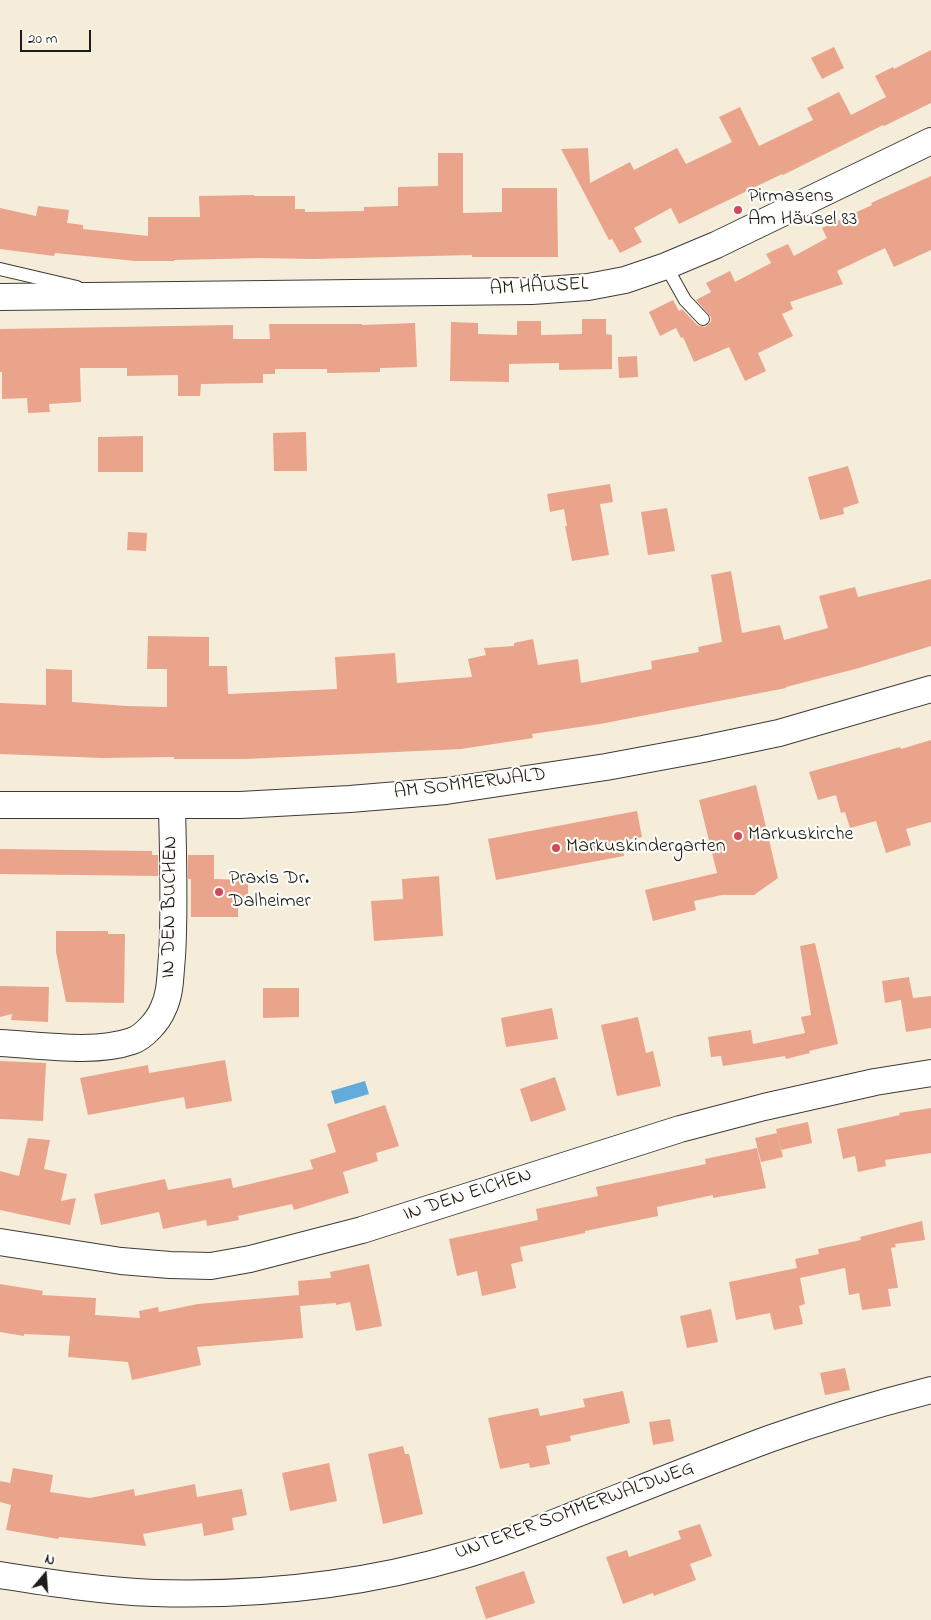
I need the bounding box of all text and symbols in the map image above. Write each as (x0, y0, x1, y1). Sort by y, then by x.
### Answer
scale bar (22, 20, 94, 52)
text: 20 m (28, 28, 57, 50)
place label: Pirmasens Am Häusel 83 (748, 186, 857, 233)
marker: Pirmasens Am Häusel 83 (732, 204, 744, 216)
street label: AM HÄUSEL (489, 273, 589, 303)
street label: AM SOMMERWALD (393, 764, 547, 806)
place label: Markuskirche (748, 824, 853, 848)
marker: Markuskirche (732, 830, 744, 842)
street label: IN DEN BUCHEN (158, 835, 184, 979)
place label: Markuskindergarten (566, 836, 726, 860)
marker: Markuskindergarten (550, 842, 562, 854)
place label: Praxis Dr. Dalheimer (229, 868, 311, 915)
marker: Praxis Dr. Dalheimer (213, 886, 225, 898)
street label: IN DEN EICHEN (401, 1164, 535, 1228)
street label: UNTERER SOMMERWALDWEG (452, 1458, 698, 1566)
text: N (42, 1549, 58, 1572)
north arrow (20, 1550, 70, 1600)

